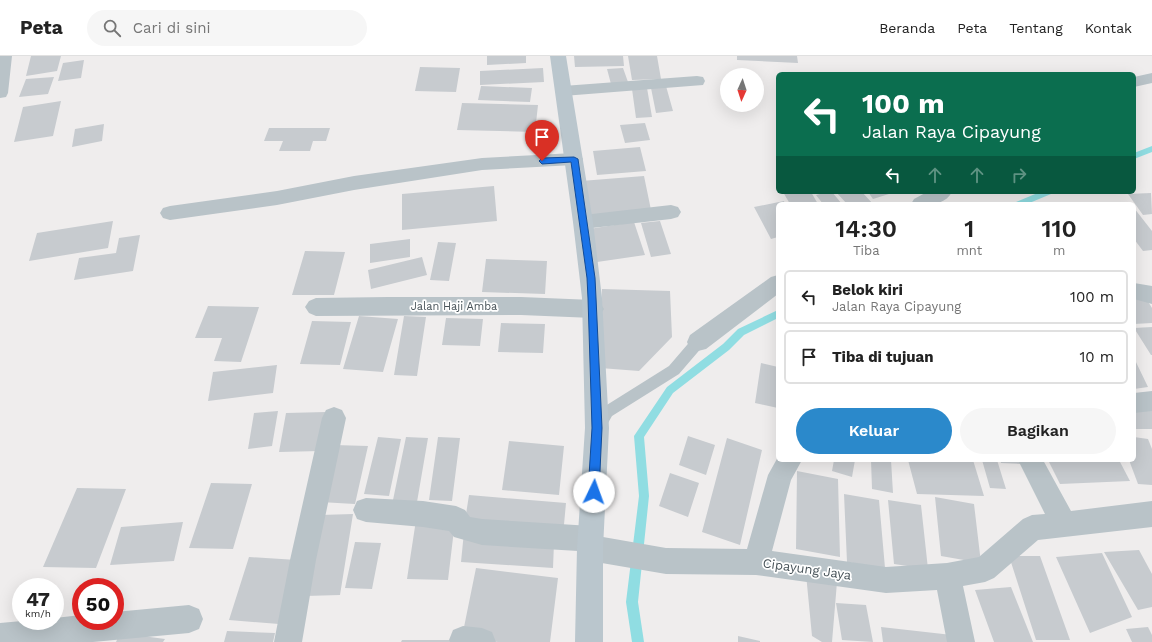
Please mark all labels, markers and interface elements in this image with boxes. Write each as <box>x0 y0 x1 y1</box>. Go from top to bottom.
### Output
search box <box>87 10 367 46</box>
text: Peta <box>20 16 63 39</box>
icon: search <box>101 17 123 39</box>
text: Cari di sini <box>133 19 210 37</box>
text: Beranda <box>879 20 935 36</box>
text: Peta <box>957 20 987 36</box>
text: Tentang <box>1009 20 1063 36</box>
text: Kontak <box>1085 20 1132 36</box>
north arrow <box>720 68 764 112</box>
map controls <box>720 68 764 112</box>
text: 100 m <box>862 87 945 120</box>
icon: left <box>796 88 848 140</box>
pin <box>525 120 559 161</box>
text: Jalan Raya Cipayung <box>862 121 1041 142</box>
icon: arrive <box>531 126 553 148</box>
icon: left <box>882 164 904 186</box>
icon: ahead <box>924 164 946 186</box>
icon: ahead <box>966 164 988 186</box>
icon: right <box>1008 164 1030 186</box>
text: 14:30 <box>835 215 897 243</box>
text: 1 <box>964 215 974 243</box>
text: 110 <box>1041 215 1077 243</box>
text: Tiba <box>853 243 880 258</box>
text: mnt <box>956 243 982 258</box>
text: m <box>1053 243 1065 258</box>
text: Belok kiri <box>832 281 903 299</box>
icon: left <box>798 286 820 308</box>
text: 100 m <box>1070 288 1114 306</box>
text: Jalan Raya Cipayung <box>832 299 961 314</box>
street label: Jalan Haji Amba <box>411 300 497 313</box>
icon: arrive <box>798 346 820 368</box>
text: Tiba di tujuan <box>832 348 934 366</box>
text: 10 m <box>1079 348 1114 366</box>
button: Keluar <box>796 408 952 454</box>
button: Bagikan <box>960 408 1116 454</box>
position arrow <box>573 471 615 513</box>
street label: Cipayung Jaya <box>762 555 853 583</box>
speed limit sign: 50 <box>72 578 124 630</box>
text: 47 <box>26 587 50 611</box>
text: km/h <box>25 608 51 619</box>

